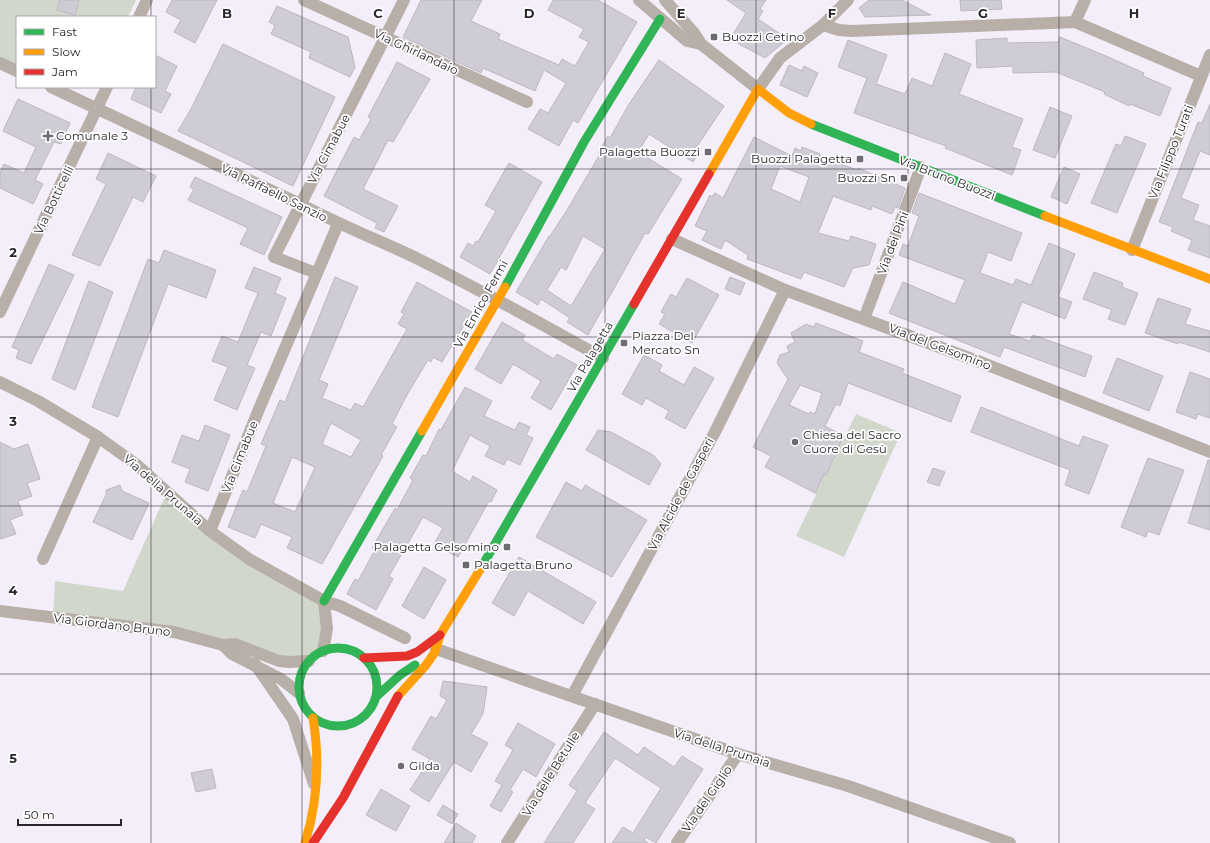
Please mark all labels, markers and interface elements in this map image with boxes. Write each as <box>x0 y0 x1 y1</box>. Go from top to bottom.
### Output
text: B <box>222 5 232 21</box>
text: C <box>373 5 383 21</box>
text: D <box>524 5 535 21</box>
text: E <box>677 5 686 21</box>
text: F <box>828 5 836 21</box>
text: G <box>978 5 988 21</box>
text: H <box>1129 5 1139 21</box>
legend <box>16 16 156 88</box>
text: Fast <box>52 24 77 39</box>
street label: Via Ghirlandaio <box>372 25 461 78</box>
place label: Buozzi Cetino <box>722 29 804 44</box>
marker: Buozzi Cetino <box>709 32 719 42</box>
text: Slow <box>52 44 81 59</box>
text: Jam <box>51 64 78 79</box>
street label: Via Filippo Turati <box>1145 103 1196 201</box>
street label: Via Cimabue <box>304 111 353 186</box>
place label: Comunale 3 <box>56 128 128 143</box>
marker: Comunale 3 <box>43 131 53 141</box>
place label: Palagetta Buozzi <box>599 144 700 159</box>
marker: Palagetta Buozzi <box>703 147 713 157</box>
place label: Buozzi Palagetta <box>751 151 852 166</box>
street label: Via Bruno Buozzi <box>897 152 998 203</box>
marker: Buozzi Palagetta <box>855 154 865 164</box>
street label: Via Raffaello Sanzio <box>219 160 330 225</box>
street label: Via Botticelli <box>30 163 77 237</box>
place label: Buozzi Sn <box>837 170 896 185</box>
marker: Buozzi Sn <box>899 173 909 183</box>
street label: Via dei Pini <box>874 209 911 277</box>
text: 2 <box>9 244 17 260</box>
street label: Via Enrico Fermi <box>450 257 511 350</box>
street label: Via Palagetta <box>563 319 616 395</box>
street label: Via del Gelsomino <box>887 320 993 373</box>
place label: Piazza Del Mercato Sn <box>632 328 700 357</box>
marker: Piazza Del Mercato Sn <box>619 338 629 348</box>
text: 3 <box>8 413 17 429</box>
street label: Via Cimabue <box>218 418 261 495</box>
place label: Chiesa del Sacro Cuore di Gesù <box>803 427 901 456</box>
street label: Via Alcide de Gasperi <box>644 435 717 553</box>
marker: Chiesa del Sacro Cuore di Gesù <box>790 437 800 447</box>
street label: Via della Prunaia <box>121 451 206 528</box>
place label: Palagetta Gelsomino <box>373 539 499 554</box>
marker: Palagetta Gelsomino <box>502 542 512 552</box>
place label: Palagetta Bruno <box>474 557 572 572</box>
marker: Palagetta Bruno <box>461 560 471 570</box>
text: 4 <box>9 582 18 598</box>
street label: Via Giordano Bruno <box>53 610 171 639</box>
street label: Via della Prunaia <box>672 725 772 770</box>
street label: Via delle Betulle <box>519 729 583 819</box>
text: 5 <box>9 750 17 766</box>
place label: Gilda <box>409 758 440 773</box>
marker: Gilda <box>396 761 406 771</box>
street label: Via del Giglio <box>678 762 735 835</box>
scale bar <box>18 801 121 827</box>
text: 50 m <box>24 807 55 822</box>

